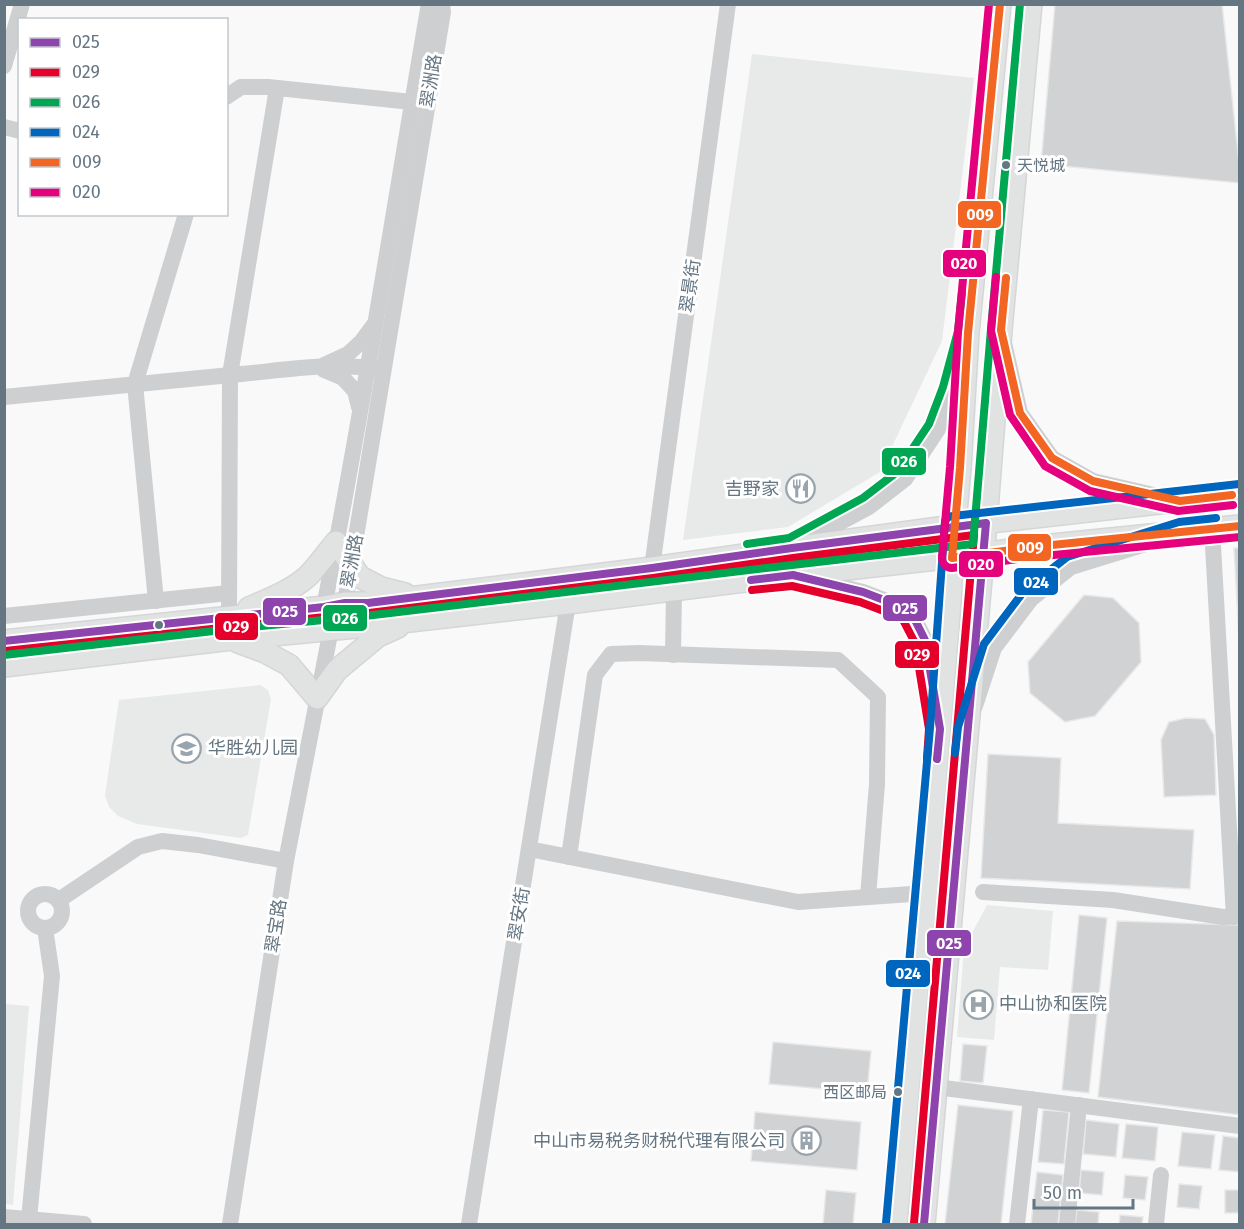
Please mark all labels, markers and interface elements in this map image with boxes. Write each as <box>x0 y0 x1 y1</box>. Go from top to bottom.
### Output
legend <box>18 18 228 216</box>
text: 025 <box>72 31 100 53</box>
street label: 翠洲路 <box>416 53 446 109</box>
text: 029 <box>72 61 100 83</box>
text: 026 <box>72 91 100 113</box>
text: 024 <box>72 121 100 143</box>
text: 009 <box>72 151 101 173</box>
place label: 天悦城 <box>1017 156 1065 175</box>
marker: 天悦城 <box>1000 159 1012 171</box>
text: 020 <box>72 181 101 203</box>
line badge: 009 <box>957 200 1002 229</box>
text: 009 <box>966 205 994 224</box>
line badge: 020 <box>942 249 987 278</box>
text: 020 <box>951 254 977 273</box>
street label: 翠景街 <box>675 258 705 314</box>
line badge: 026 <box>881 447 927 476</box>
text: 026 <box>891 452 917 471</box>
restaurant icon: 吉野家 <box>784 473 816 505</box>
place label: 吉野家 <box>725 478 779 500</box>
street label: 翠洲路 <box>336 533 368 589</box>
line badge: 009 <box>1007 533 1052 562</box>
text: 009 <box>1016 538 1044 557</box>
line badge: 020 <box>958 550 1004 578</box>
text: 020 <box>968 555 994 574</box>
line badge: 024 <box>1013 567 1059 596</box>
text: 024 <box>1023 573 1049 592</box>
line badge: 025 <box>882 594 928 622</box>
line badge: 025 <box>262 597 307 626</box>
text: 025 <box>892 599 918 618</box>
text: 025 <box>272 602 298 621</box>
line badge: 026 <box>322 604 368 632</box>
text: 026 <box>332 609 358 628</box>
line badge: 029 <box>214 612 259 641</box>
text: 029 <box>223 617 249 636</box>
unlabelled marker <box>153 619 165 631</box>
line badge: 029 <box>894 640 940 669</box>
text: 029 <box>904 645 930 664</box>
school or university icon: 华胜幼儿园 <box>171 732 203 764</box>
place label: 华胜幼儿园 <box>208 737 298 759</box>
street label: 翠安街 <box>504 886 534 942</box>
street label: 翠宝路 <box>261 898 291 954</box>
line badge: 025 <box>926 929 972 957</box>
text: 025 <box>936 934 962 953</box>
line badge: 024 <box>885 959 931 988</box>
text: 024 <box>895 964 921 983</box>
hospital icon: 中山协和医院 <box>962 988 994 1020</box>
place label: 中山协和医院 <box>999 993 1107 1015</box>
place label: 西区邮局 <box>823 1083 887 1102</box>
marker: 西区邮局 <box>892 1086 904 1098</box>
building icon: 中山市易税务财税代理有限公司 <box>790 1125 822 1157</box>
place label: 中山市易税务财税代理有限公司 <box>533 1130 785 1152</box>
scale bar <box>1034 1172 1133 1210</box>
text: 50 m <box>1043 1182 1082 1204</box>

